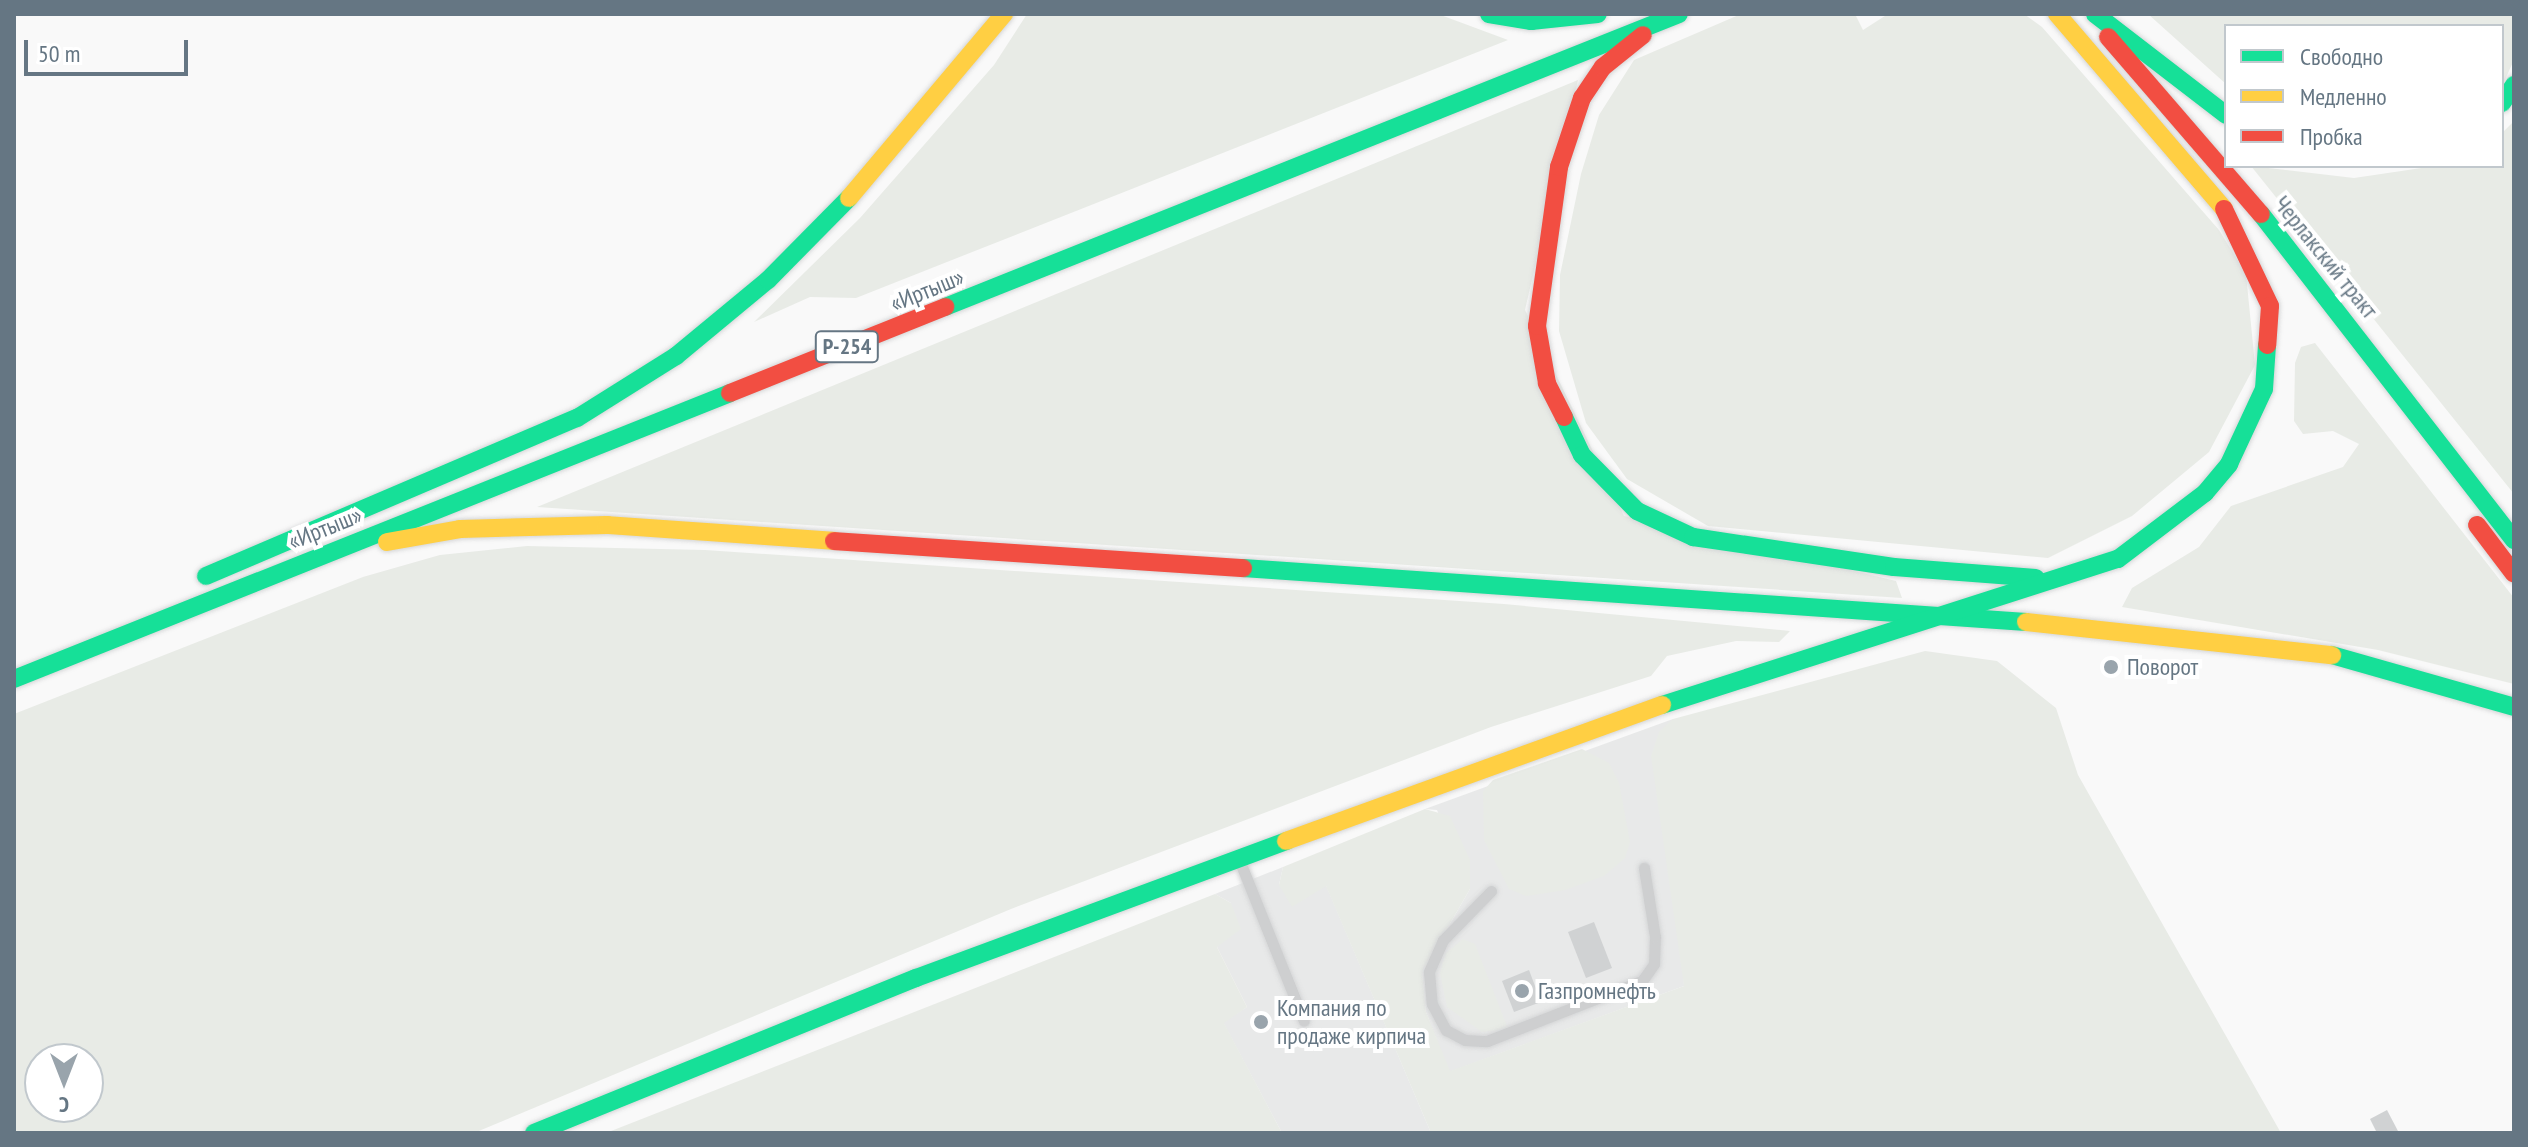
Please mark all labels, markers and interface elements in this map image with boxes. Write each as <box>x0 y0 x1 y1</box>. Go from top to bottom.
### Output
scale bar <box>28 24 192 74</box>
legend <box>2224 24 2504 168</box>
text: 50 m <box>38 38 80 69</box>
text: Свободно <box>2300 41 2383 72</box>
text: Медленно <box>2300 81 2387 112</box>
text: Пробка <box>2300 121 2363 152</box>
street label: Черлакский тракт <box>2268 190 2384 324</box>
street label: «Иртыш» <box>886 262 968 318</box>
road number: Р-254 <box>813 329 881 365</box>
street label: «Иртыш» <box>284 500 366 556</box>
place label: Поворот <box>2127 653 2198 681</box>
marker: Поворот <box>2102 658 2120 676</box>
place label: Газпромнефть <box>1538 977 1656 1005</box>
marker: Газпромнефть <box>1513 982 1531 1000</box>
place label: Компания по продаже кирпича <box>1277 994 1426 1050</box>
marker: Компания по продаже кирпича <box>1252 1013 1270 1031</box>
north arrow <box>24 1043 104 1123</box>
text: С <box>59 1091 69 1119</box>

